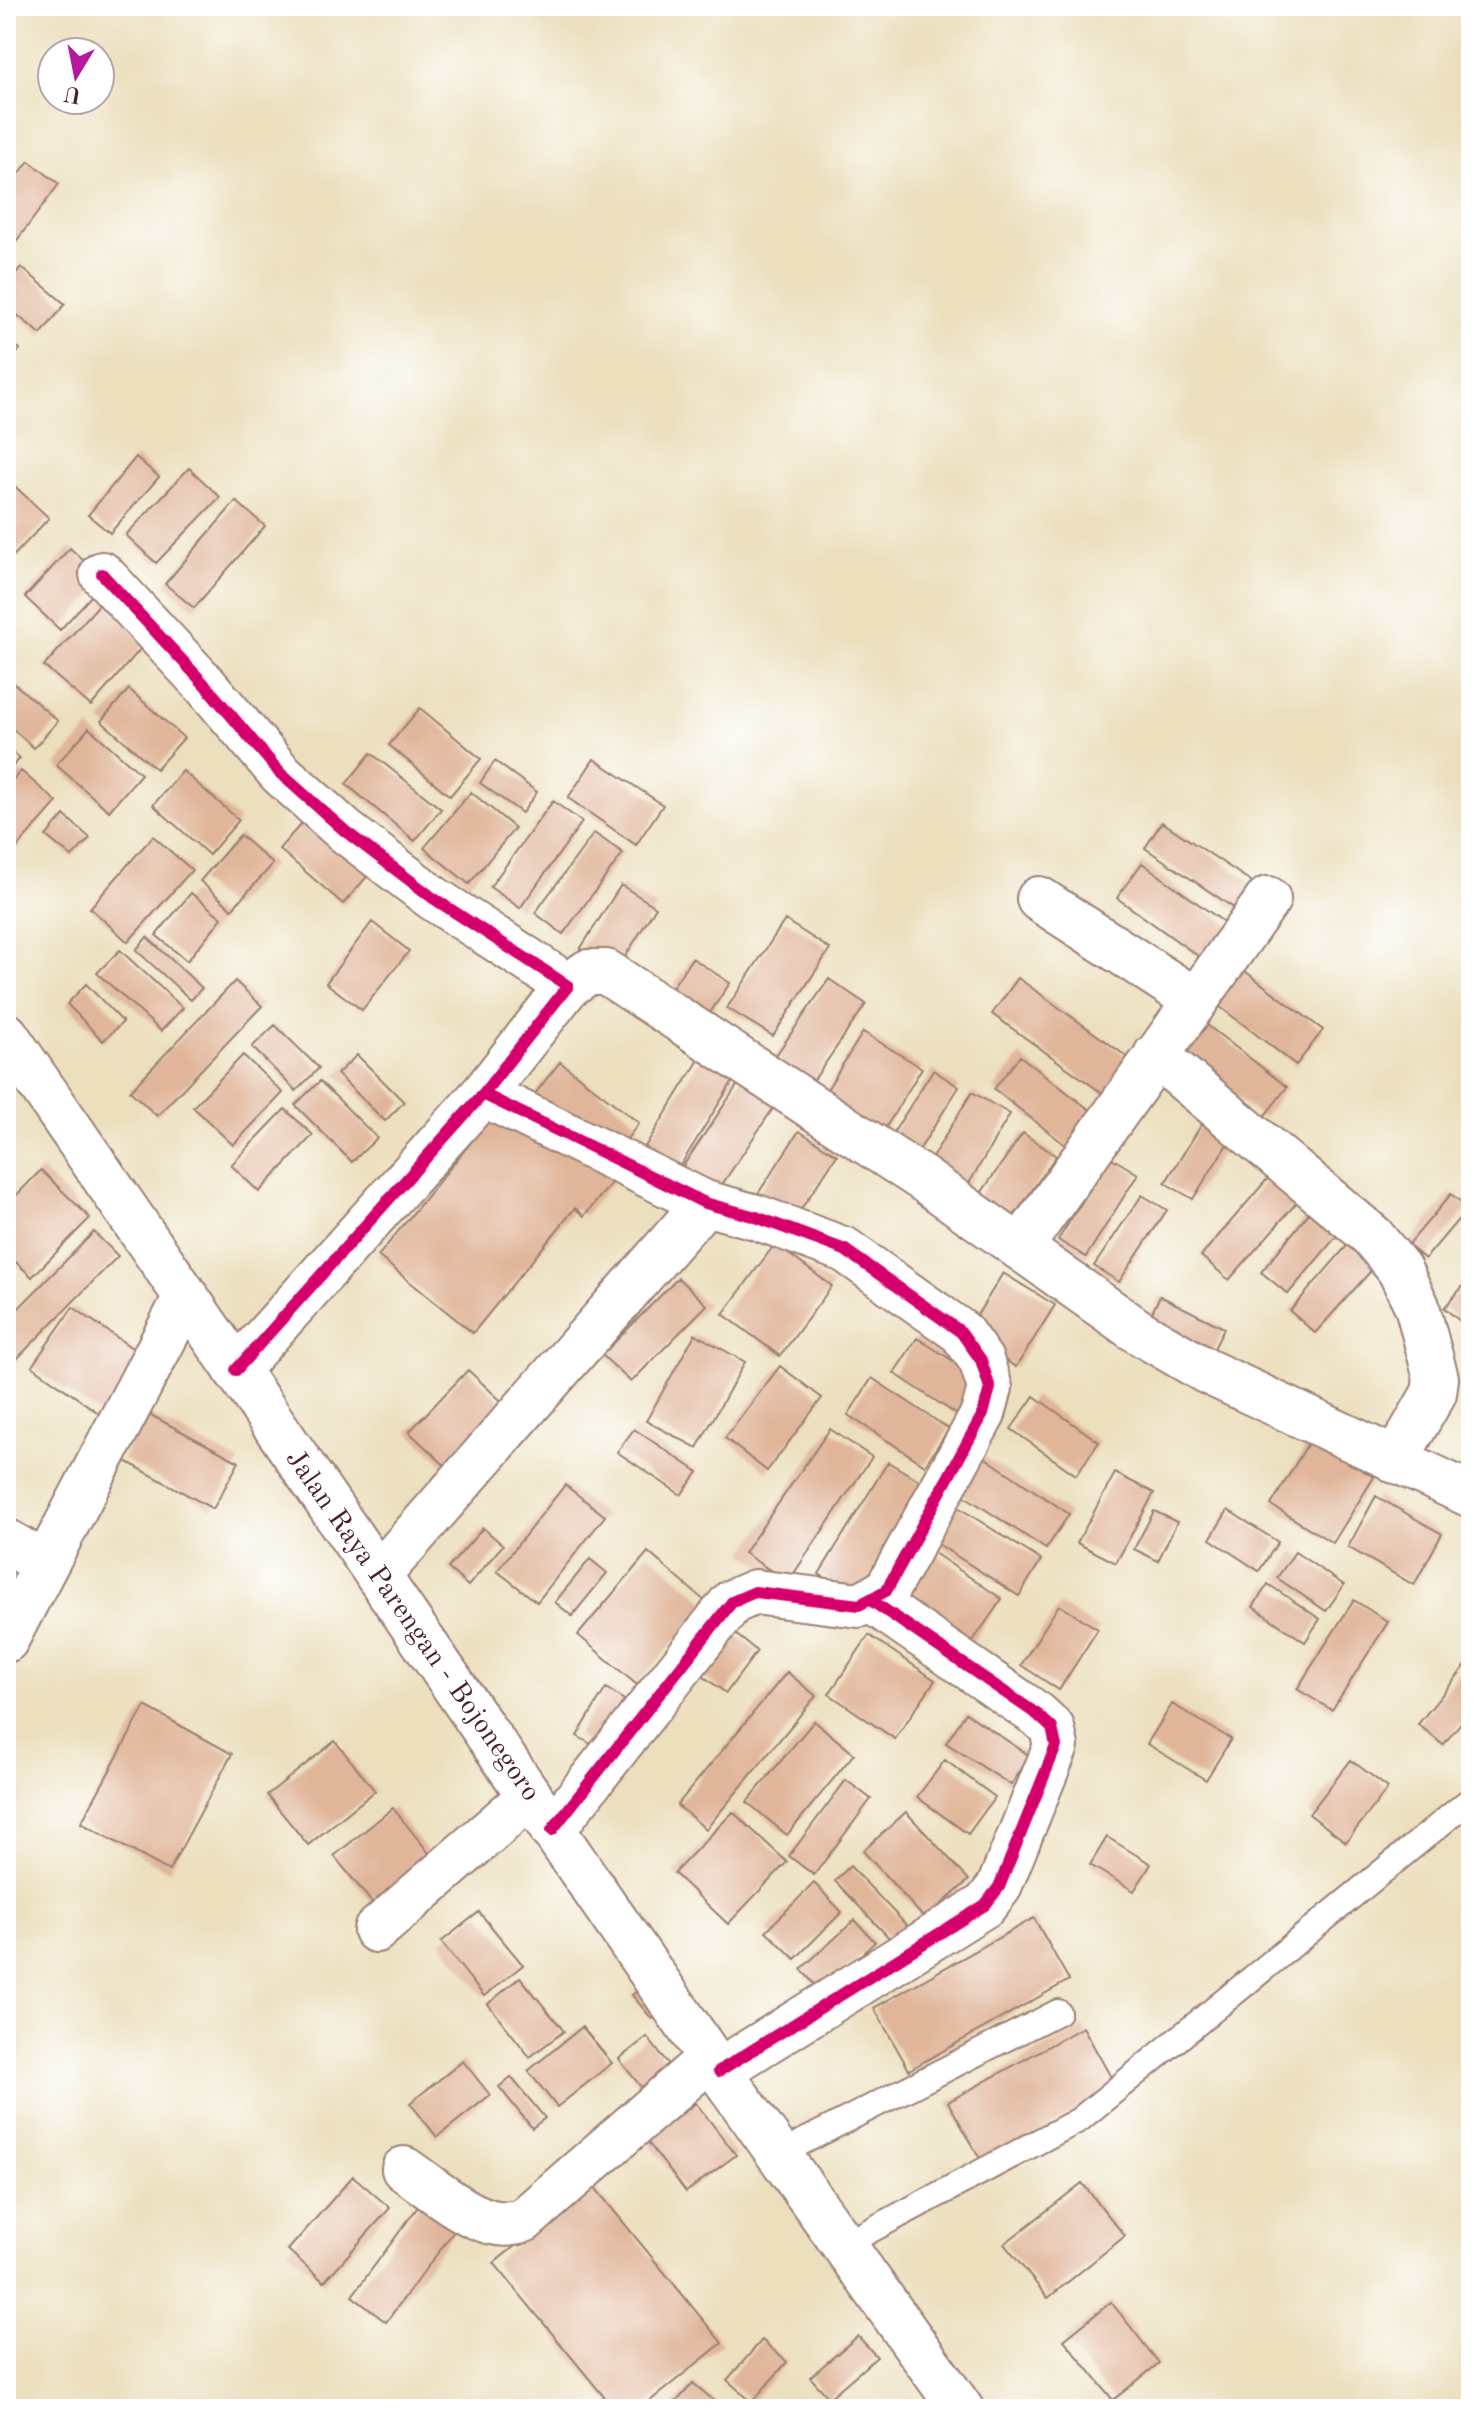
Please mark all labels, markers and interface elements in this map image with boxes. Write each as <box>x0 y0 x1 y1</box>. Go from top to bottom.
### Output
north arrow <box>36 36 116 116</box>
text: U <box>62 81 83 106</box>
street label: Jalan Raya Parengan - Bojonegoro <box>279 1445 545 1807</box>

